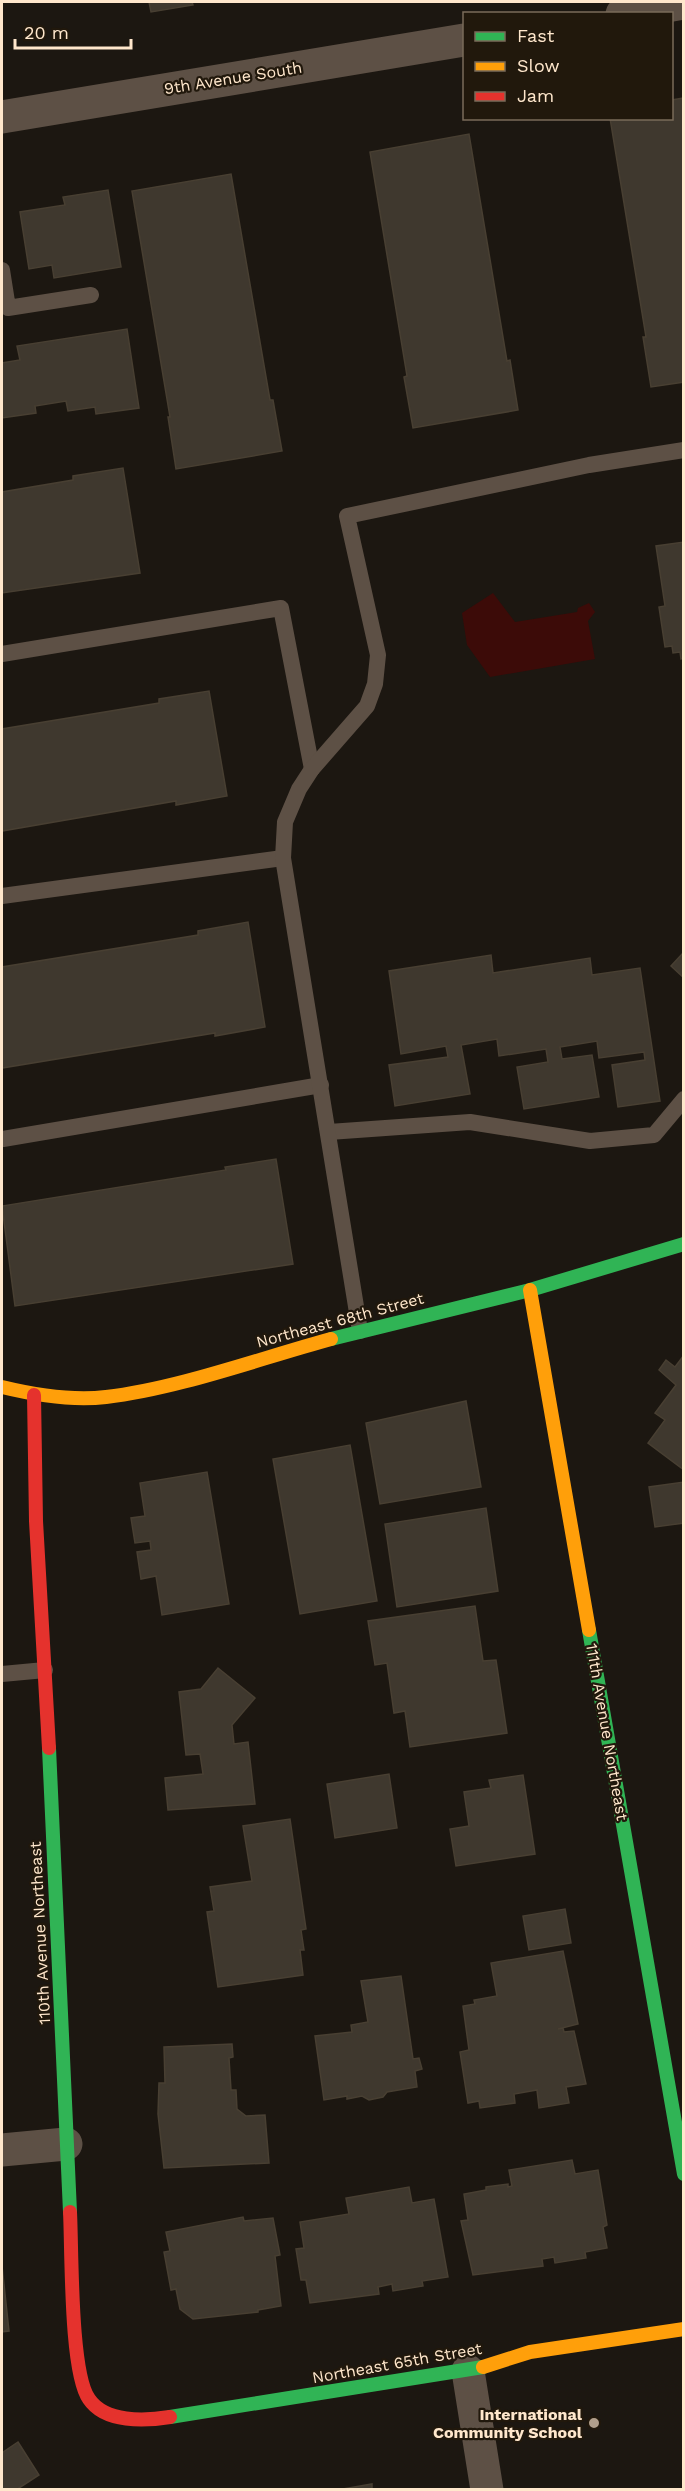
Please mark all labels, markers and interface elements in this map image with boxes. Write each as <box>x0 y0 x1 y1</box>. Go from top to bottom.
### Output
scale bar <box>15 12 130 50</box>
legend <box>463 12 673 120</box>
text: 20 m <box>24 22 69 43</box>
text: Fast <box>517 25 555 46</box>
text: Slow <box>517 55 560 76</box>
street label: 9th Avenue South <box>163 58 303 98</box>
text: Jam <box>517 85 554 106</box>
street label: Northeast 68th Street <box>254 1288 426 1352</box>
street label: 111th Avenue Northeast <box>582 1642 632 1822</box>
street label: 110th Avenue Northeast <box>26 1841 54 2025</box>
street label: Northeast 65th Street <box>311 2339 484 2387</box>
place label: International Community School <box>433 2405 583 2442</box>
marker: International Community School <box>587 2416 601 2430</box>

